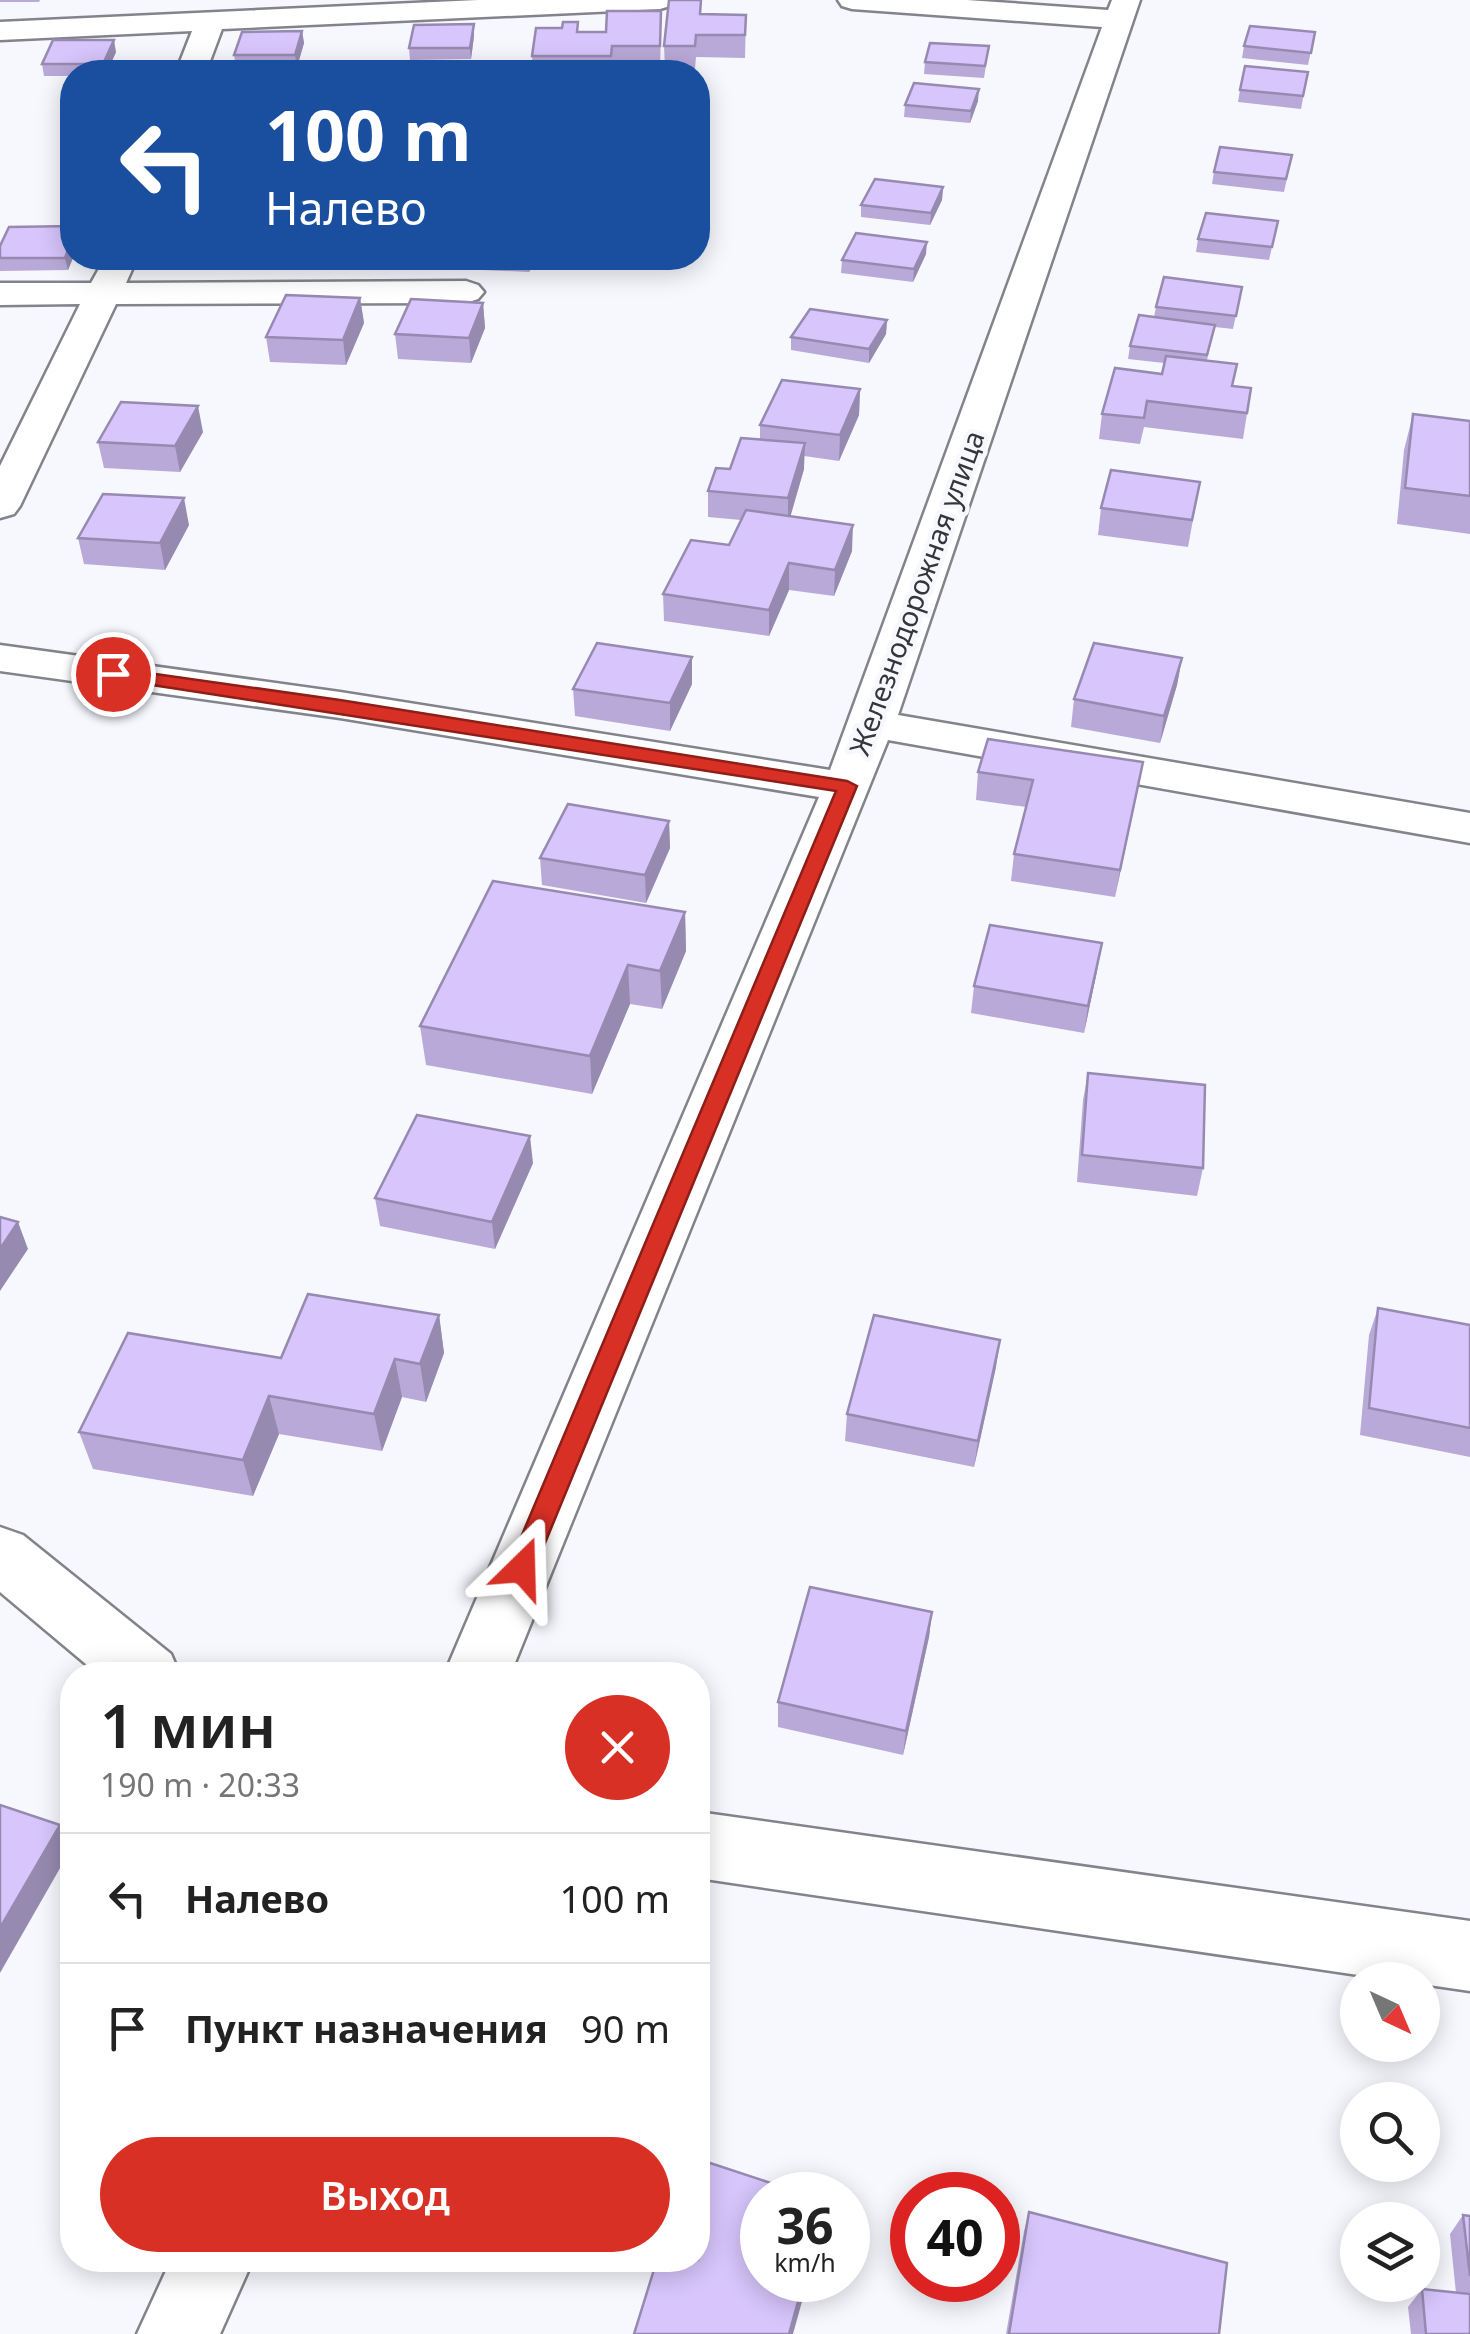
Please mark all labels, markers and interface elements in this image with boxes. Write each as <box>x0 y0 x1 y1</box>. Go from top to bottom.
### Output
text: 100 m <box>265 86 472 182</box>
icon: left <box>100 100 230 230</box>
text: Налево <box>265 177 427 238</box>
street label: Железнодорожная улица <box>840 425 993 760</box>
pin <box>71 632 156 717</box>
icon: arrive <box>86 647 141 702</box>
position arrow <box>470 1516 574 1620</box>
text: 1 мин <box>100 1684 276 1766</box>
button: close <box>565 1695 670 1800</box>
text: 190 m · 20:33 <box>100 1763 300 1806</box>
icon: left <box>100 1871 155 1926</box>
text: Налево <box>185 1872 329 1924</box>
text: 100 m <box>559 1872 670 1924</box>
north arrow <box>1340 1962 1440 2062</box>
map controls <box>1340 1962 1440 2302</box>
icon: arrive <box>100 2001 155 2056</box>
text: Пункт назначения <box>185 2002 548 2054</box>
text: 90 m <box>581 2002 670 2054</box>
button: search <box>1340 2082 1440 2182</box>
button: Выход <box>100 2137 670 2252</box>
speed limit sign: 40 <box>890 2172 1020 2302</box>
text: 36 <box>776 2191 834 2259</box>
button: layers <box>1340 2202 1440 2302</box>
text: km/h <box>774 2245 836 2279</box>

